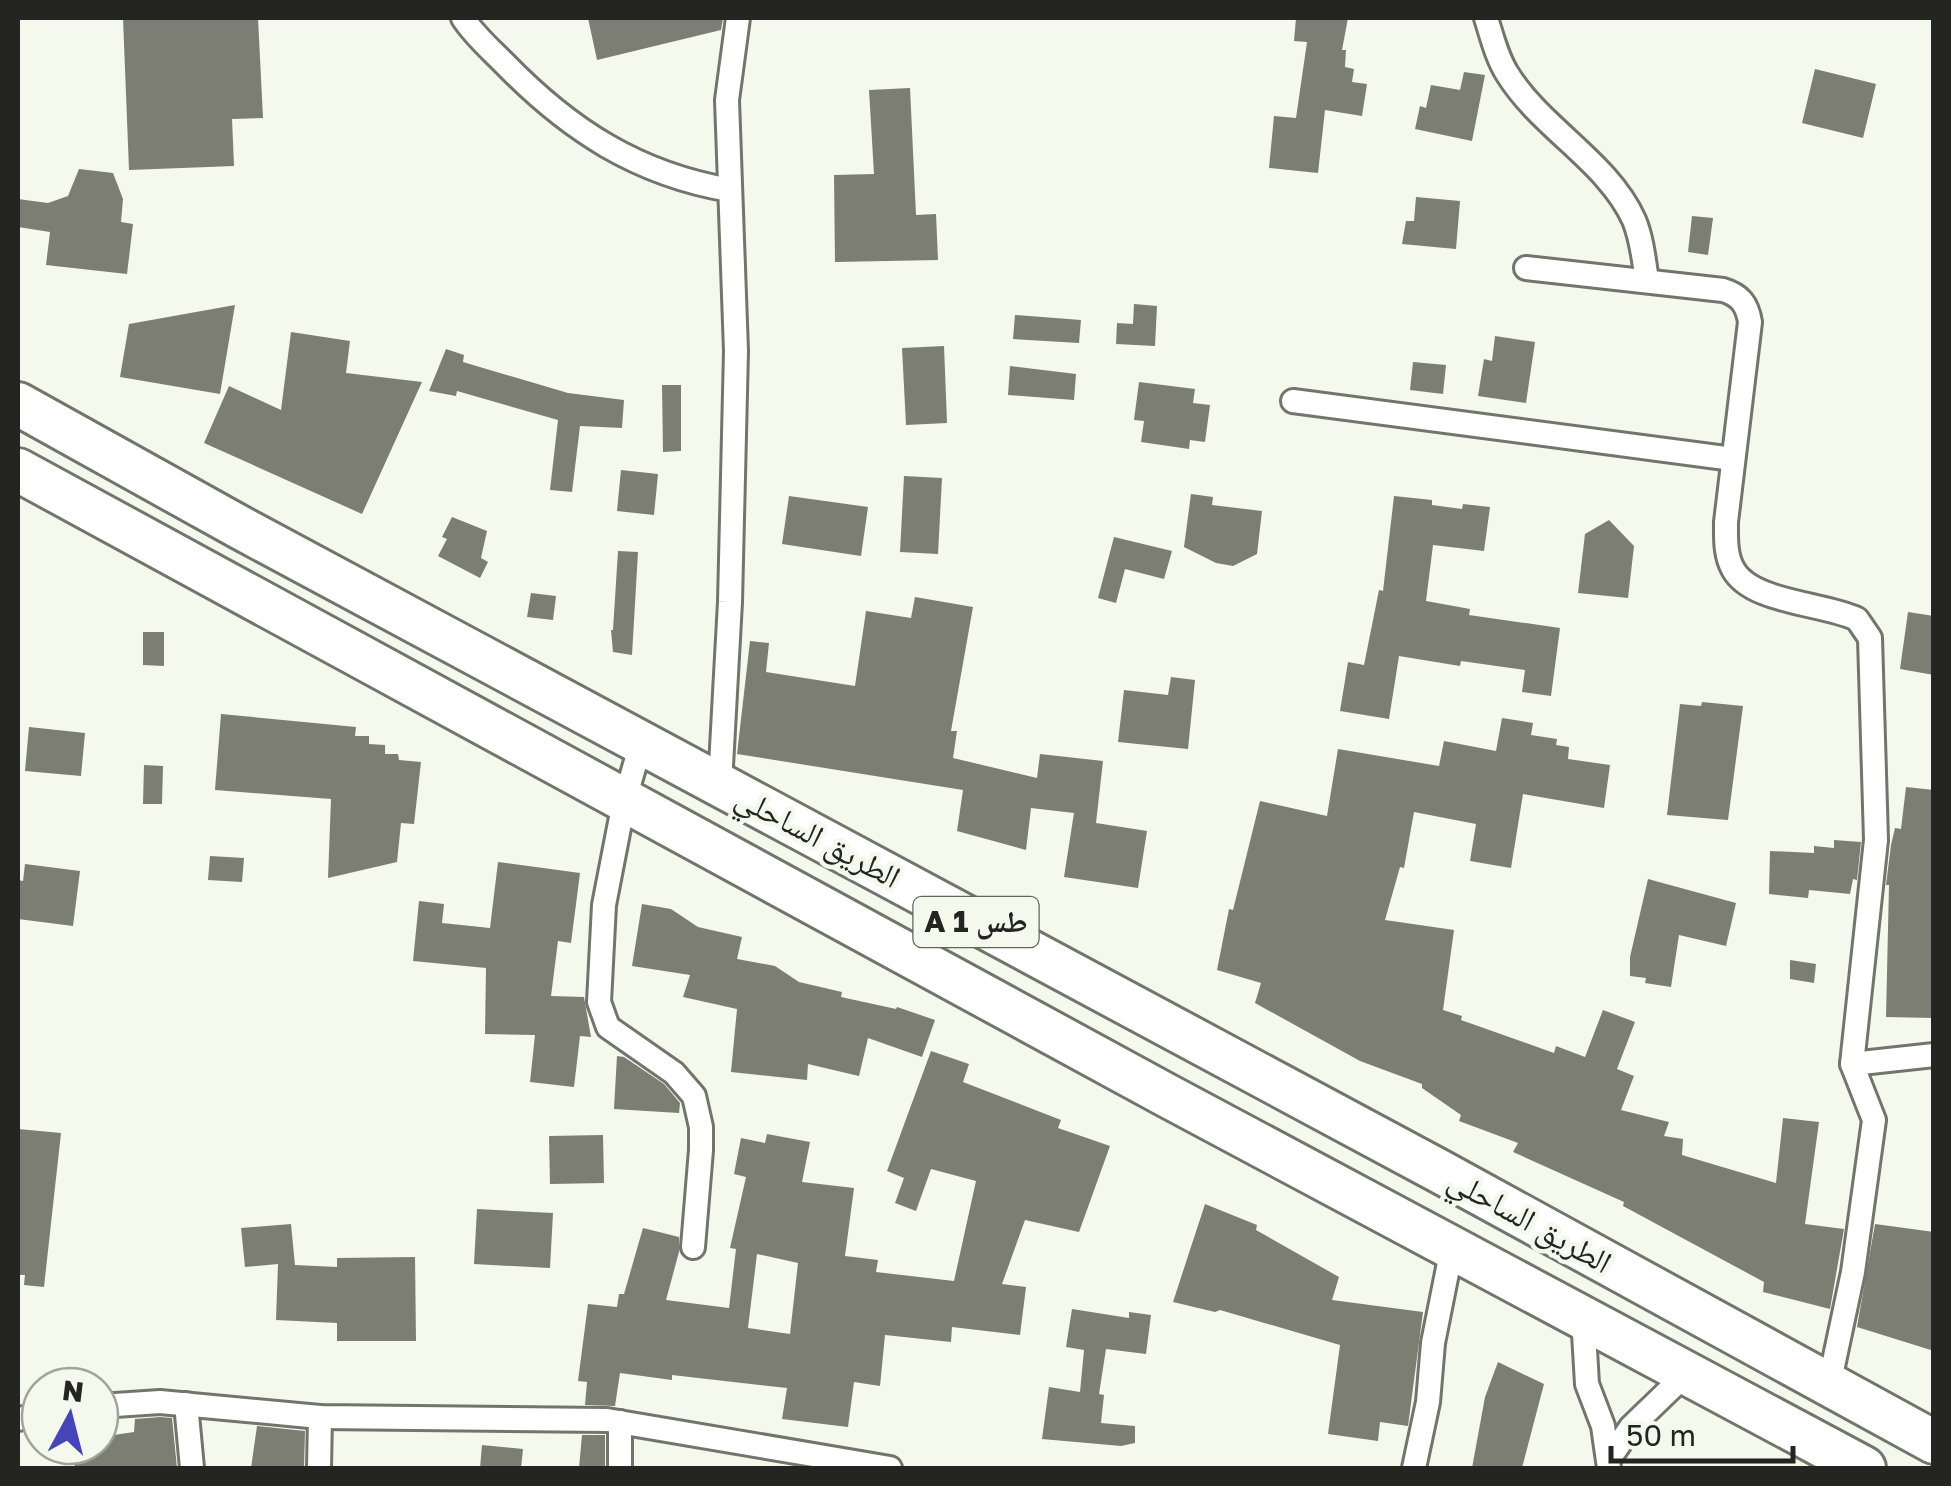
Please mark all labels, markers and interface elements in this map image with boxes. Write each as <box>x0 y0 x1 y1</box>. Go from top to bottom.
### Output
street label: الطريق الساحلي <box>726 777 907 902</box>
road number: A 1 طس <box>914 897 1038 947</box>
street label: الطريق الساحلي <box>1439 1160 1619 1287</box>
north arrow <box>20 1366 120 1466</box>
text: N <box>61 1373 86 1408</box>
scale bar <box>1611 1401 1794 1463</box>
text: 50 m <box>1626 1417 1696 1453</box>

